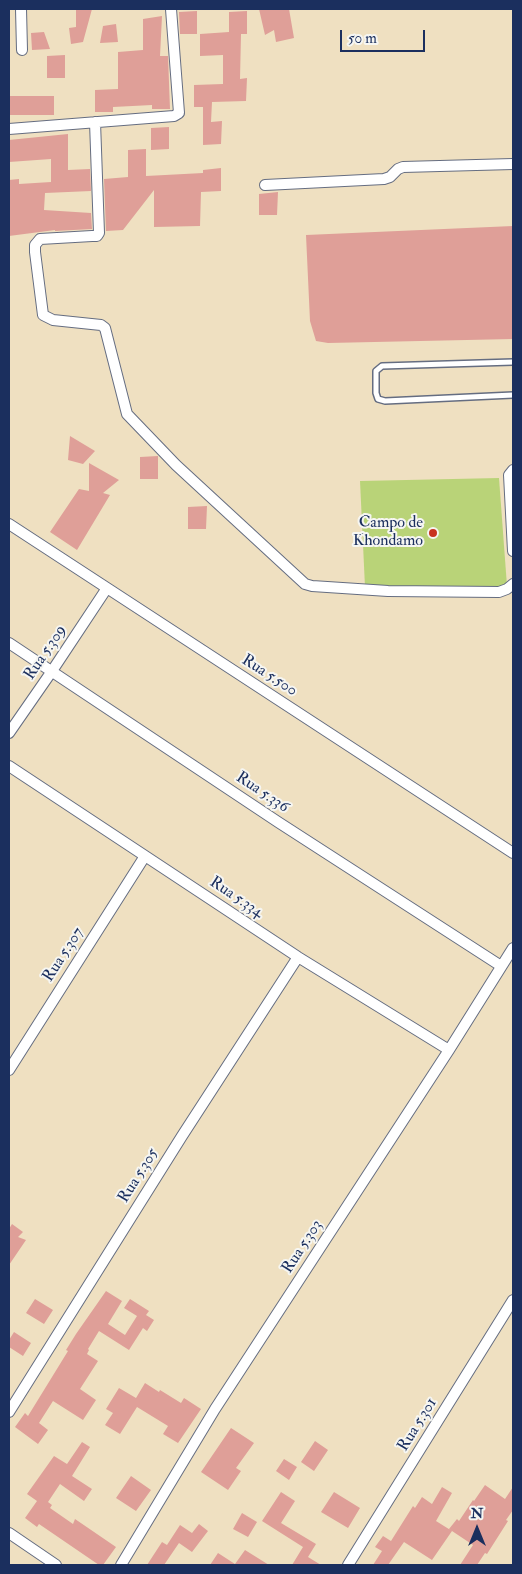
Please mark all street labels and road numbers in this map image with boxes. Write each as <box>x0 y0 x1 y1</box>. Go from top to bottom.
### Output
street label: Rua 5.309 <box>21 622 71 684</box>
street label: Rua 5.500 <box>238 651 300 701</box>
street label: Rua 5.336 <box>232 768 292 818</box>
street label: Rua 5.334 <box>206 873 266 923</box>
street label: Rua 5.307 <box>39 924 89 986</box>
street label: Rua 5.305 <box>115 1145 163 1207</box>
street label: Rua 5.303 <box>279 1217 327 1277</box>
street label: Rua 5.301 <box>394 1395 442 1455</box>

